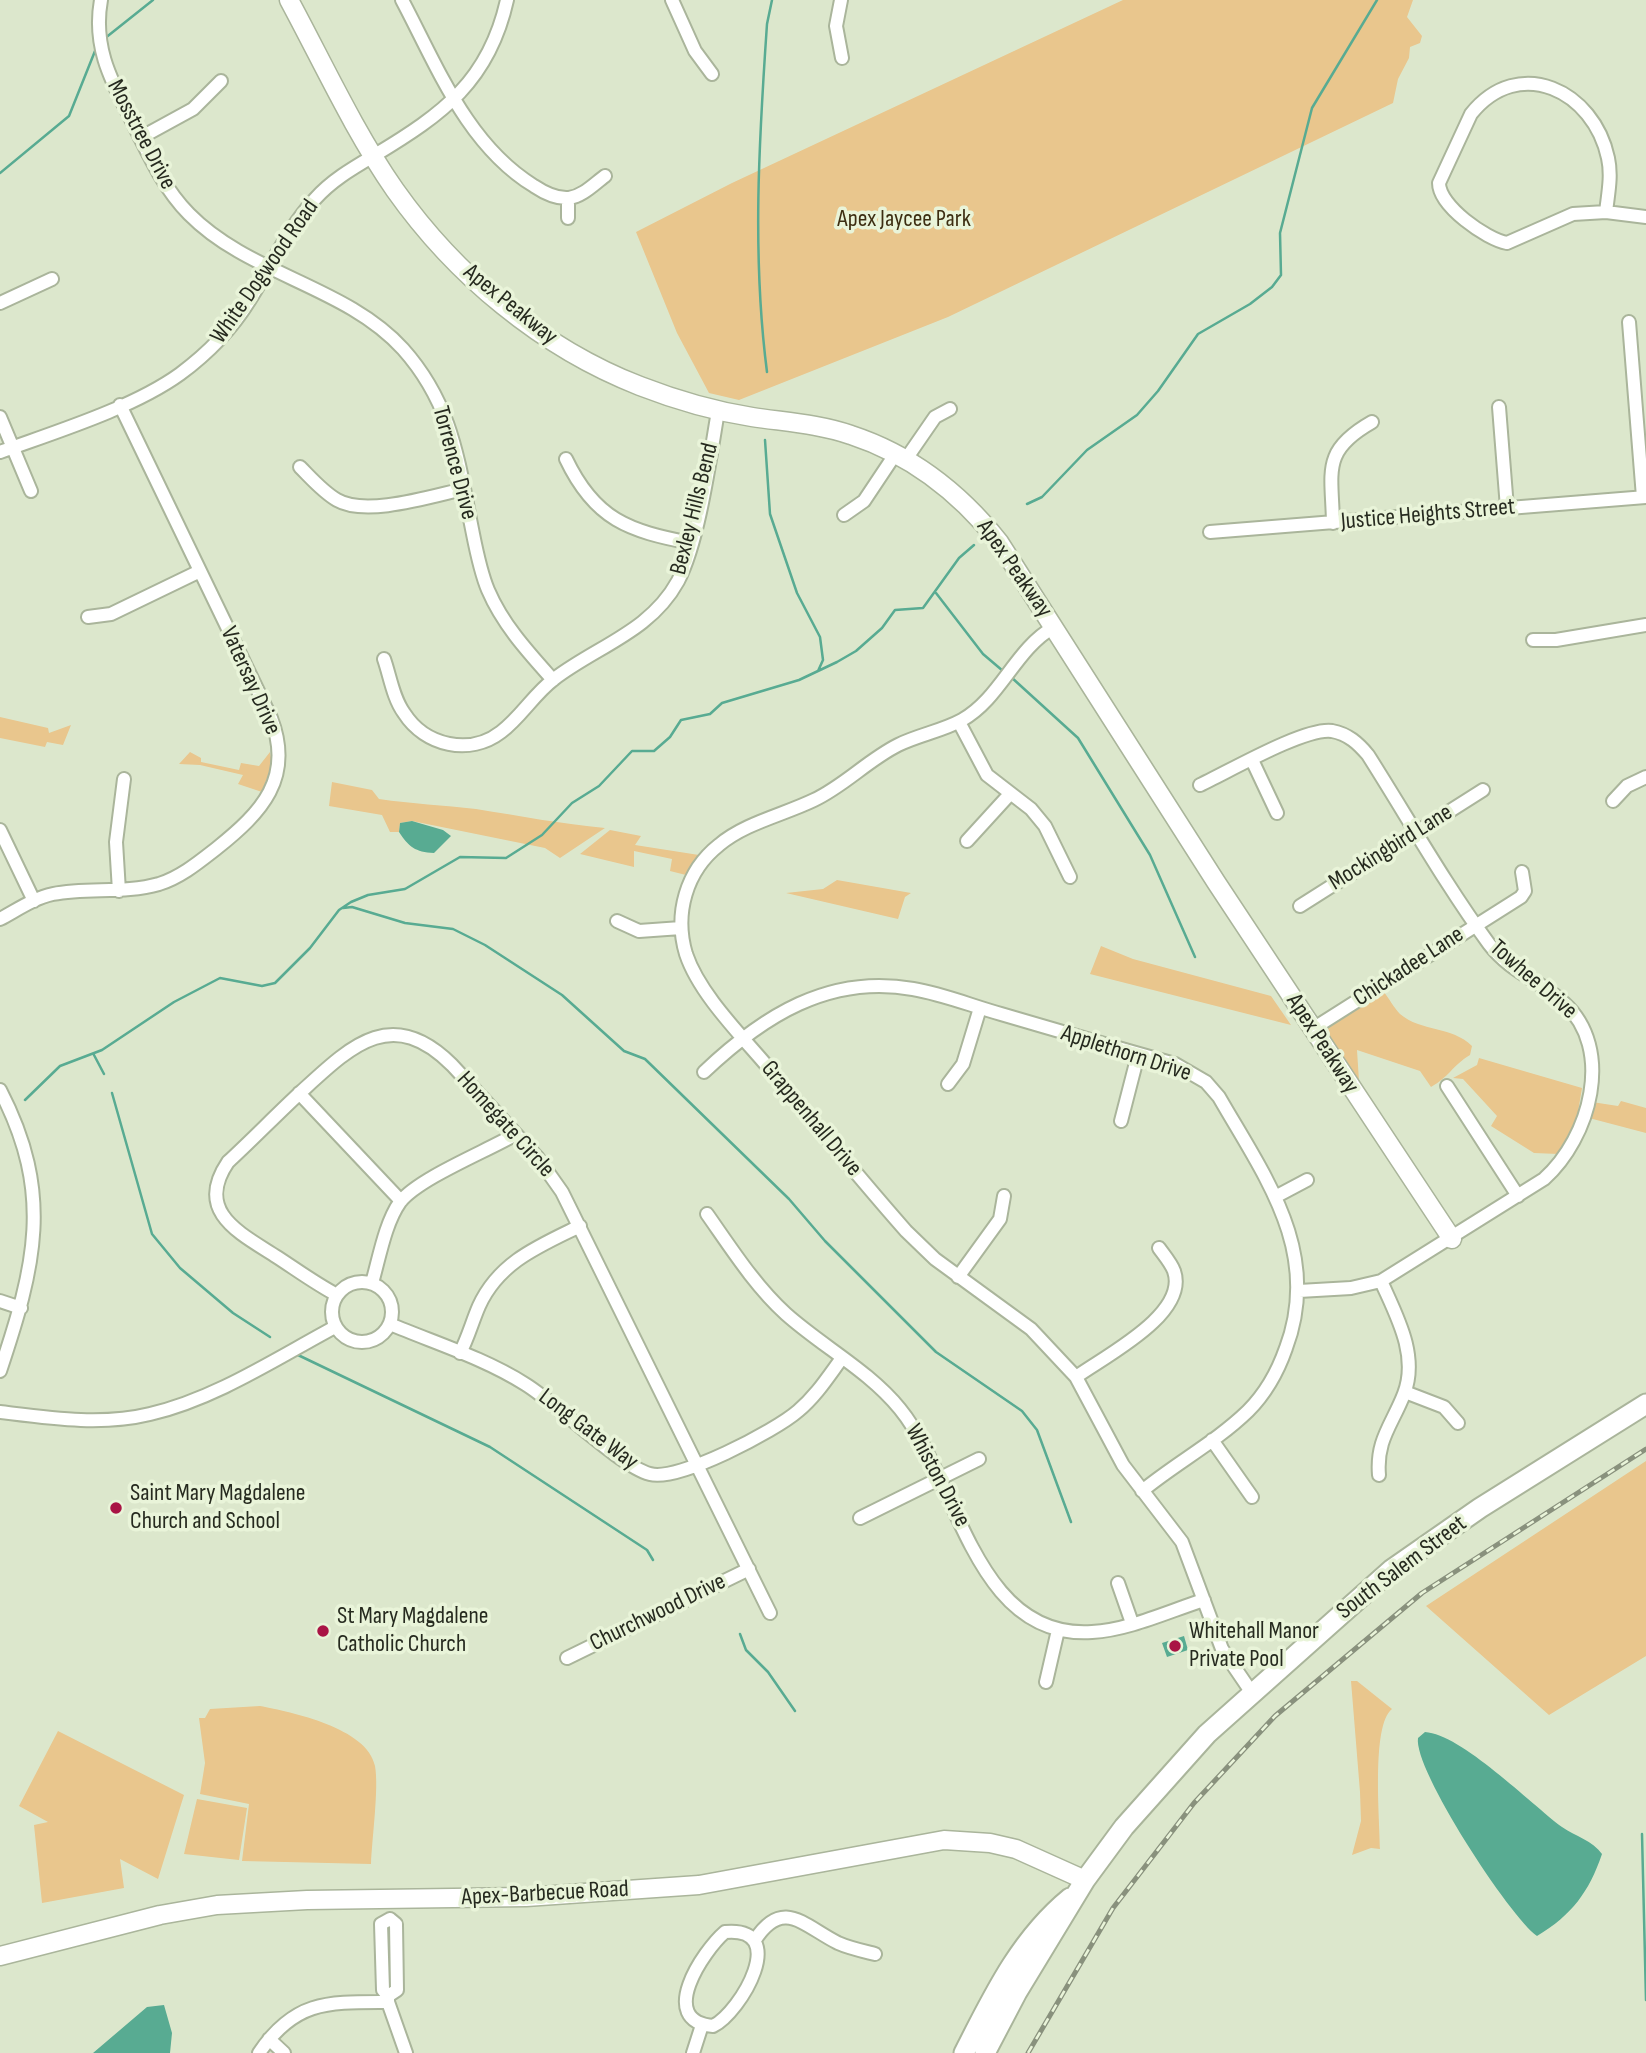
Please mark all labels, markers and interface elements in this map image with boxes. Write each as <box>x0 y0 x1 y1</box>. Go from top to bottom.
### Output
street label: Mosstree Drive <box>100 75 182 195</box>
street label: White Dogwood Road <box>205 194 325 350</box>
park label: Apex Jaycee Park <box>837 206 971 234</box>
street label: Apex Peakway <box>457 258 563 352</box>
street label: Torrence Drive <box>425 403 483 523</box>
street label: Bexley Hills Bend <box>665 440 725 578</box>
street label: Justice Heights Street <box>1340 493 1516 537</box>
street label: Apex Peakway <box>970 515 1058 623</box>
street label: Vatersay Drive <box>213 623 287 739</box>
street label: Mockingbird Lane <box>1324 799 1458 897</box>
street label: Chickadee Lane <box>1349 921 1469 1013</box>
street label: Towhee Drive <box>1483 934 1583 1026</box>
street label: Apex Peakway <box>1279 989 1365 1099</box>
street label: Applethorn Drive <box>1057 1019 1195 1089</box>
street label: Grappenhall Drive <box>754 1055 868 1183</box>
street label: Homegate Circle <box>450 1066 560 1184</box>
street label: Long Gate Way <box>533 1383 643 1477</box>
street label: Whiston Drive <box>898 1420 976 1532</box>
place label: Saint Mary Magdalene Church and School <box>130 1480 305 1536</box>
marker: Saint Mary Magdalene Church and School <box>108 1500 124 1516</box>
street label: South Salem Street <box>1331 1510 1473 1626</box>
street label: Churchwood Drive <box>585 1568 731 1658</box>
place label: St Mary Magdalene Catholic Church <box>337 1603 488 1659</box>
place label: Whitehall Manor Private Pool <box>1189 1618 1319 1674</box>
marker: St Mary Magdalene Catholic Church <box>315 1623 331 1639</box>
marker: Whitehall Manor Private Pool <box>1167 1638 1183 1654</box>
street label: Apex-Barbecue Road <box>461 1875 629 1913</box>

